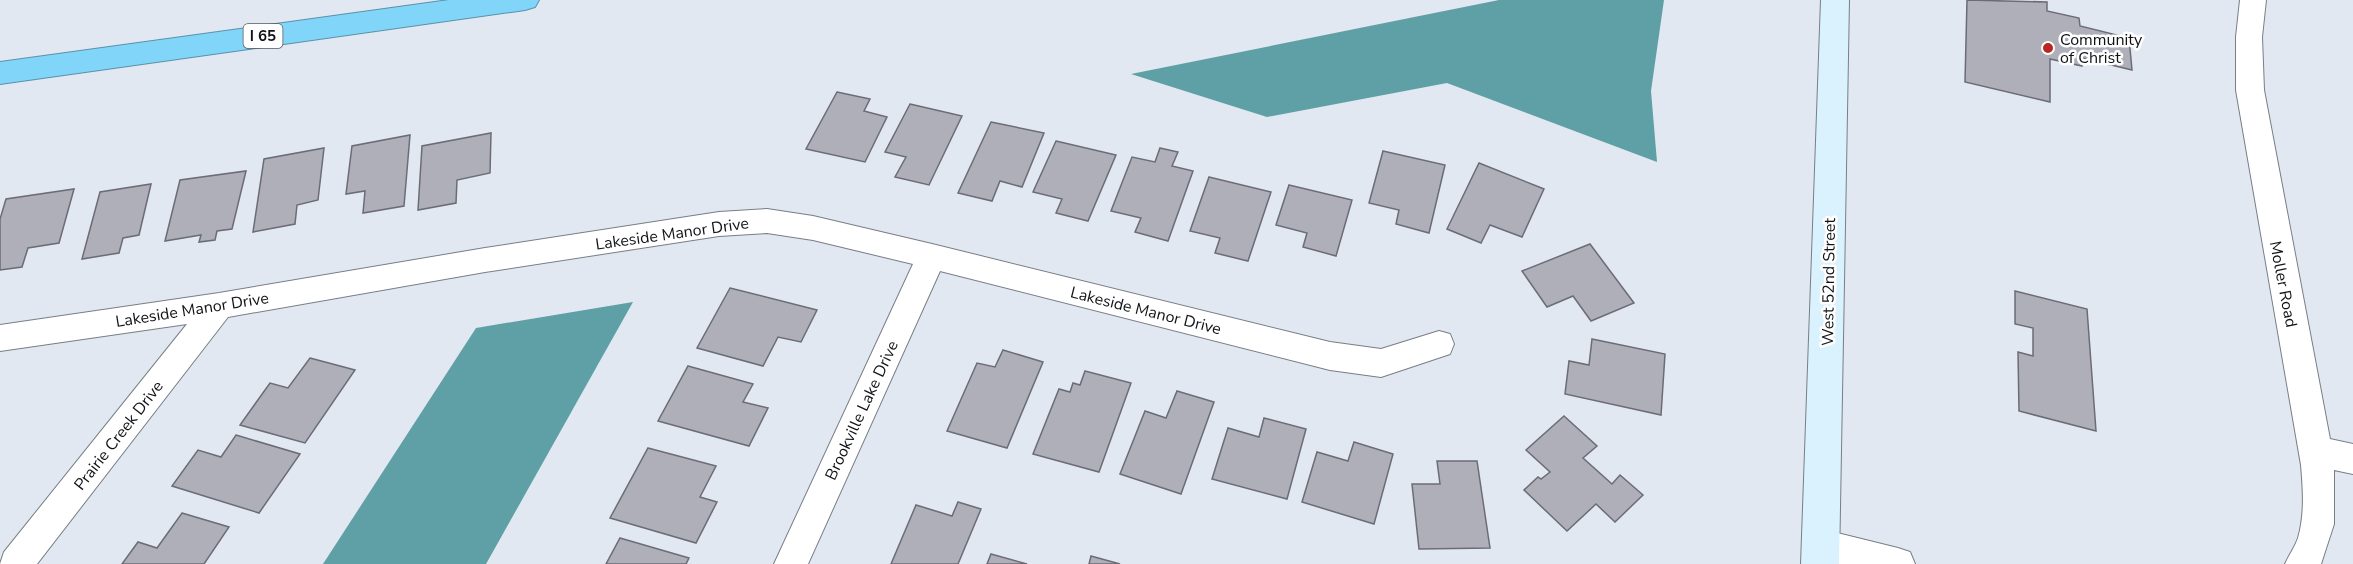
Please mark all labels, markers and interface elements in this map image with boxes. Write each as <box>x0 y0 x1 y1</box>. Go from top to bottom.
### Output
road number: I 65 <box>244 24 282 48</box>
place label: Community of Christ <box>2060 29 2143 69</box>
marker: Community of Christ <box>2041 41 2055 55</box>
street label: Lakeside Manor Drive <box>594 212 750 256</box>
street label: West 52nd Street <box>1817 217 1841 346</box>
street label: Moller Road <box>2264 239 2302 329</box>
street label: Lakeside Manor Drive <box>1068 282 1224 340</box>
street label: Lakeside Manor Drive <box>114 287 270 333</box>
street label: Brookville Lake Drive <box>820 337 904 484</box>
street label: Prairie Creek Drive <box>69 376 169 495</box>

